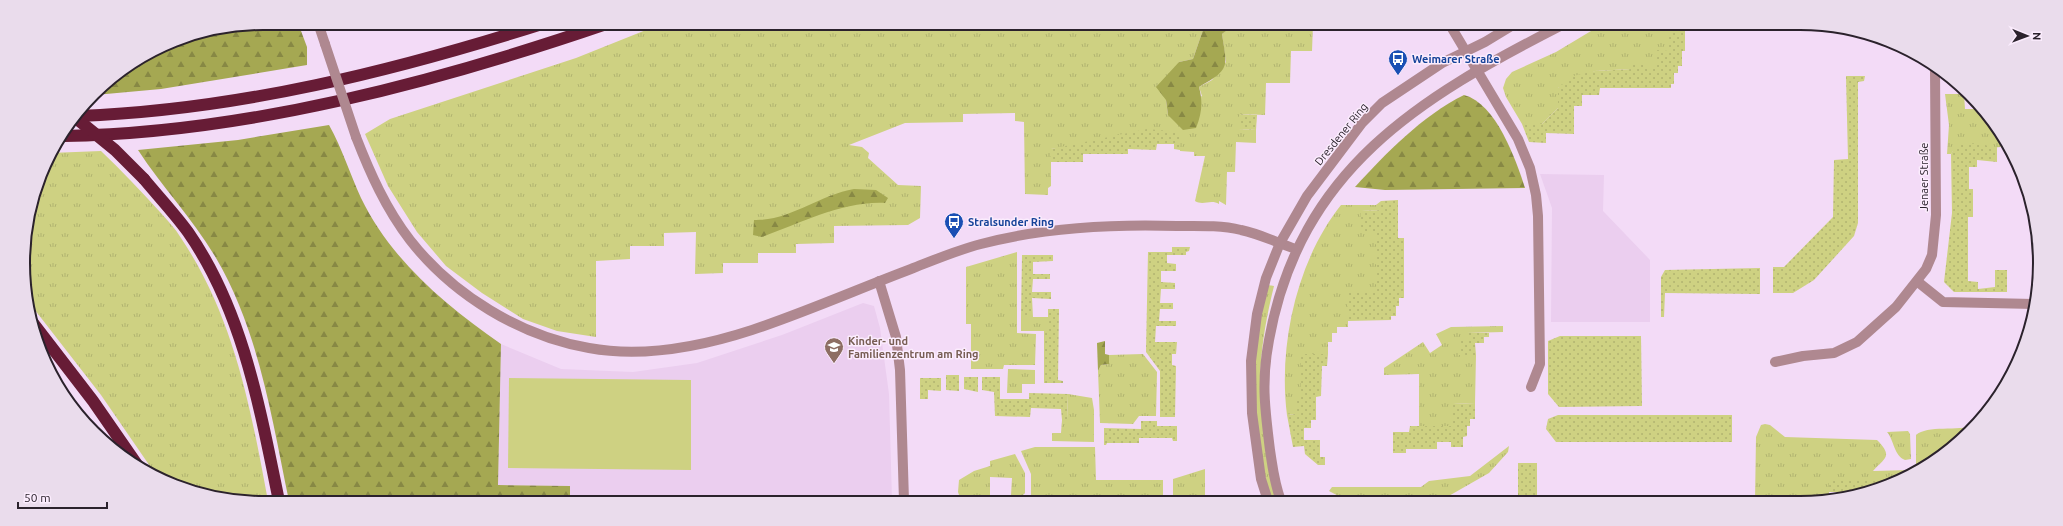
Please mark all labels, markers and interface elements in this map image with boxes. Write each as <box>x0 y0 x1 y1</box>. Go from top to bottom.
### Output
north arrow <box>2007 16 2047 56</box>
text: N <box>2031 32 2043 40</box>
bus stop icon: Weimarer Straße <box>1387 48 1409 76</box>
place label: Weimarer Straße <box>1412 53 1500 65</box>
street label: Dresdener Ring <box>1312 101 1370 167</box>
street label: Jenaer Straße <box>1918 143 1930 211</box>
bus stop icon: Stralsunder Ring <box>943 211 965 239</box>
place label: Stralsunder Ring <box>968 216 1054 228</box>
place label: Kinder- und Familienzentrum am Ring <box>848 335 979 360</box>
school or university icon: Kinder- und Familienzentrum am Ring <box>823 336 845 364</box>
scale bar <box>18 484 107 510</box>
text: 50 m <box>24 491 51 504</box>

